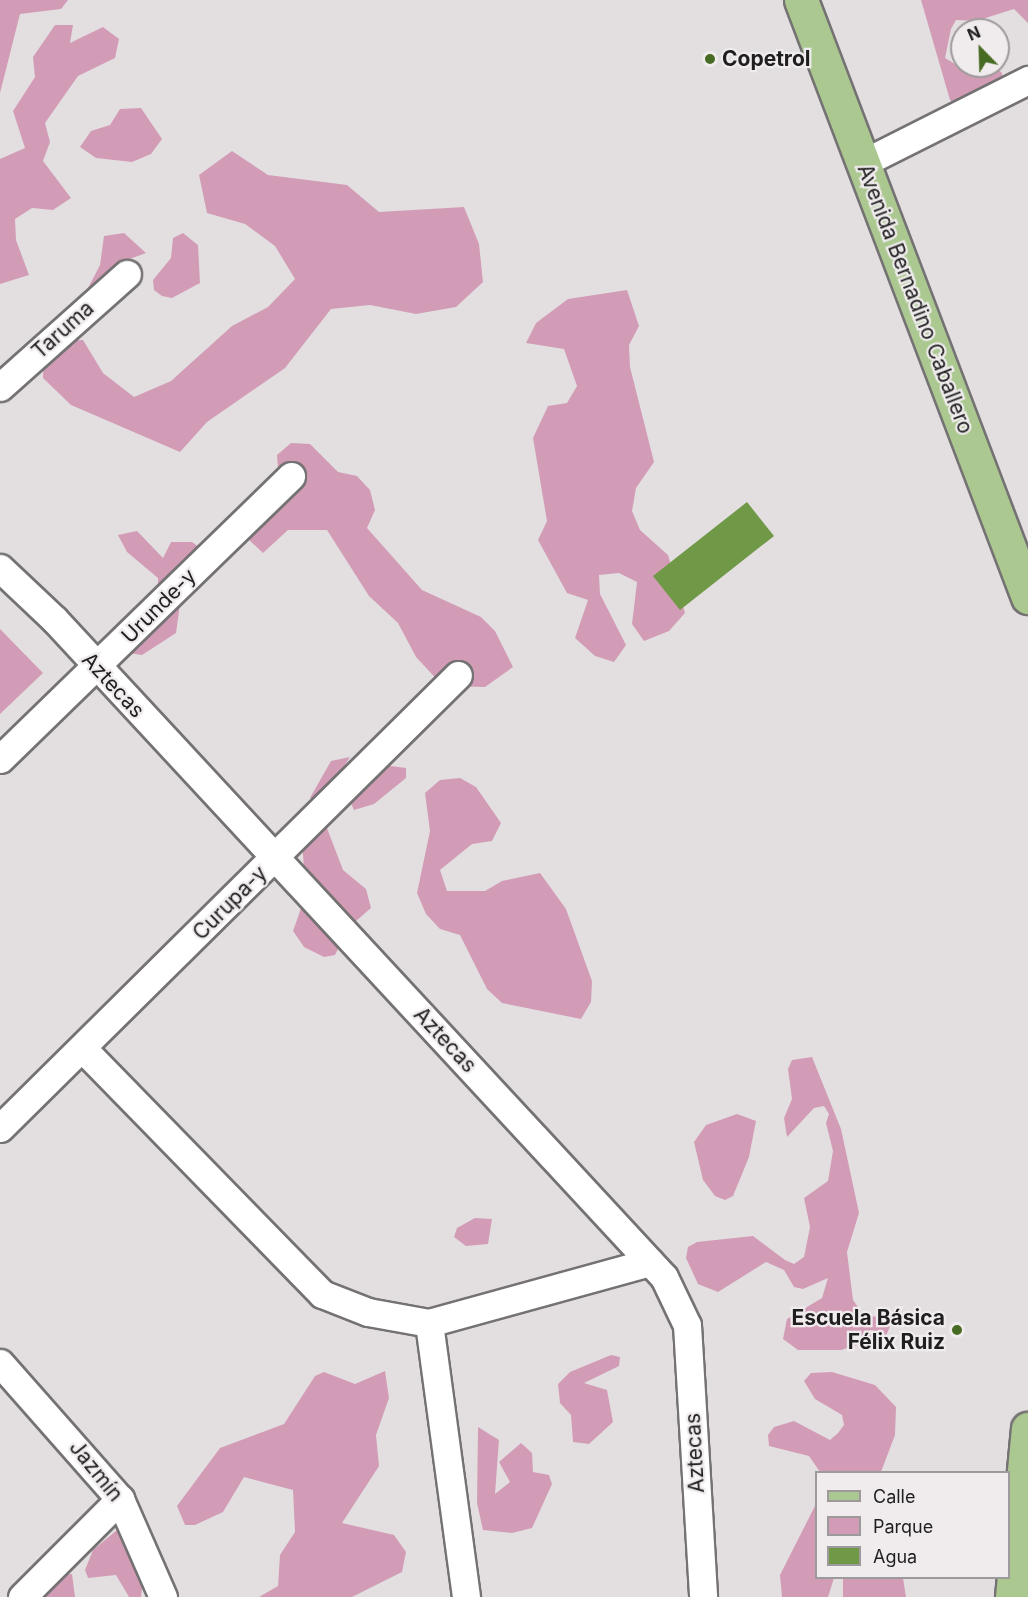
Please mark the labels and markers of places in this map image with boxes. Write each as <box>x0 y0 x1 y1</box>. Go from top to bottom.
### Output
place label: Copetrol <box>722 46 810 72</box>
marker: Copetrol <box>703 52 717 66</box>
place label: Escuela Básica Félix Ruiz <box>791 1305 945 1355</box>
marker: Escuela Básica Félix Ruiz <box>950 1323 964 1337</box>

